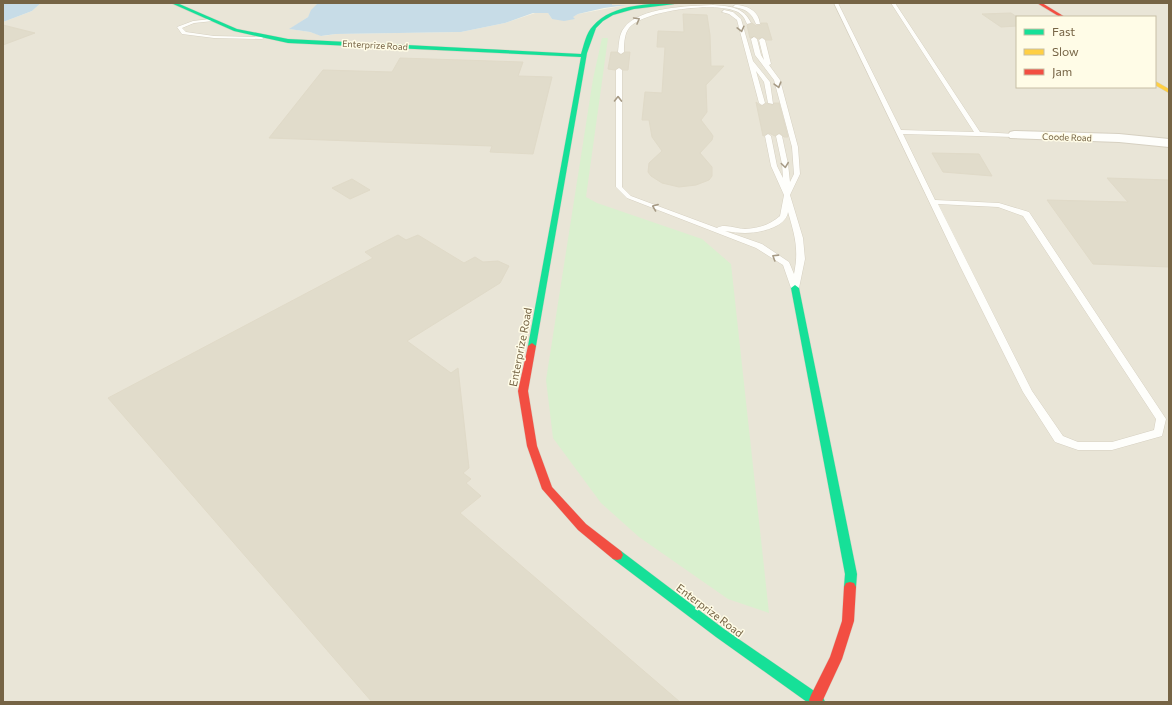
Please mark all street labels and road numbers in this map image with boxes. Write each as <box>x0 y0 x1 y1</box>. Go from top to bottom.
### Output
street label: Enterprize Road <box>342 38 408 52</box>
street label: Coode Road <box>1042 131 1092 143</box>
street label: Enterprize Road <box>506 306 534 388</box>
street label: Enterprize Road <box>674 581 746 639</box>

